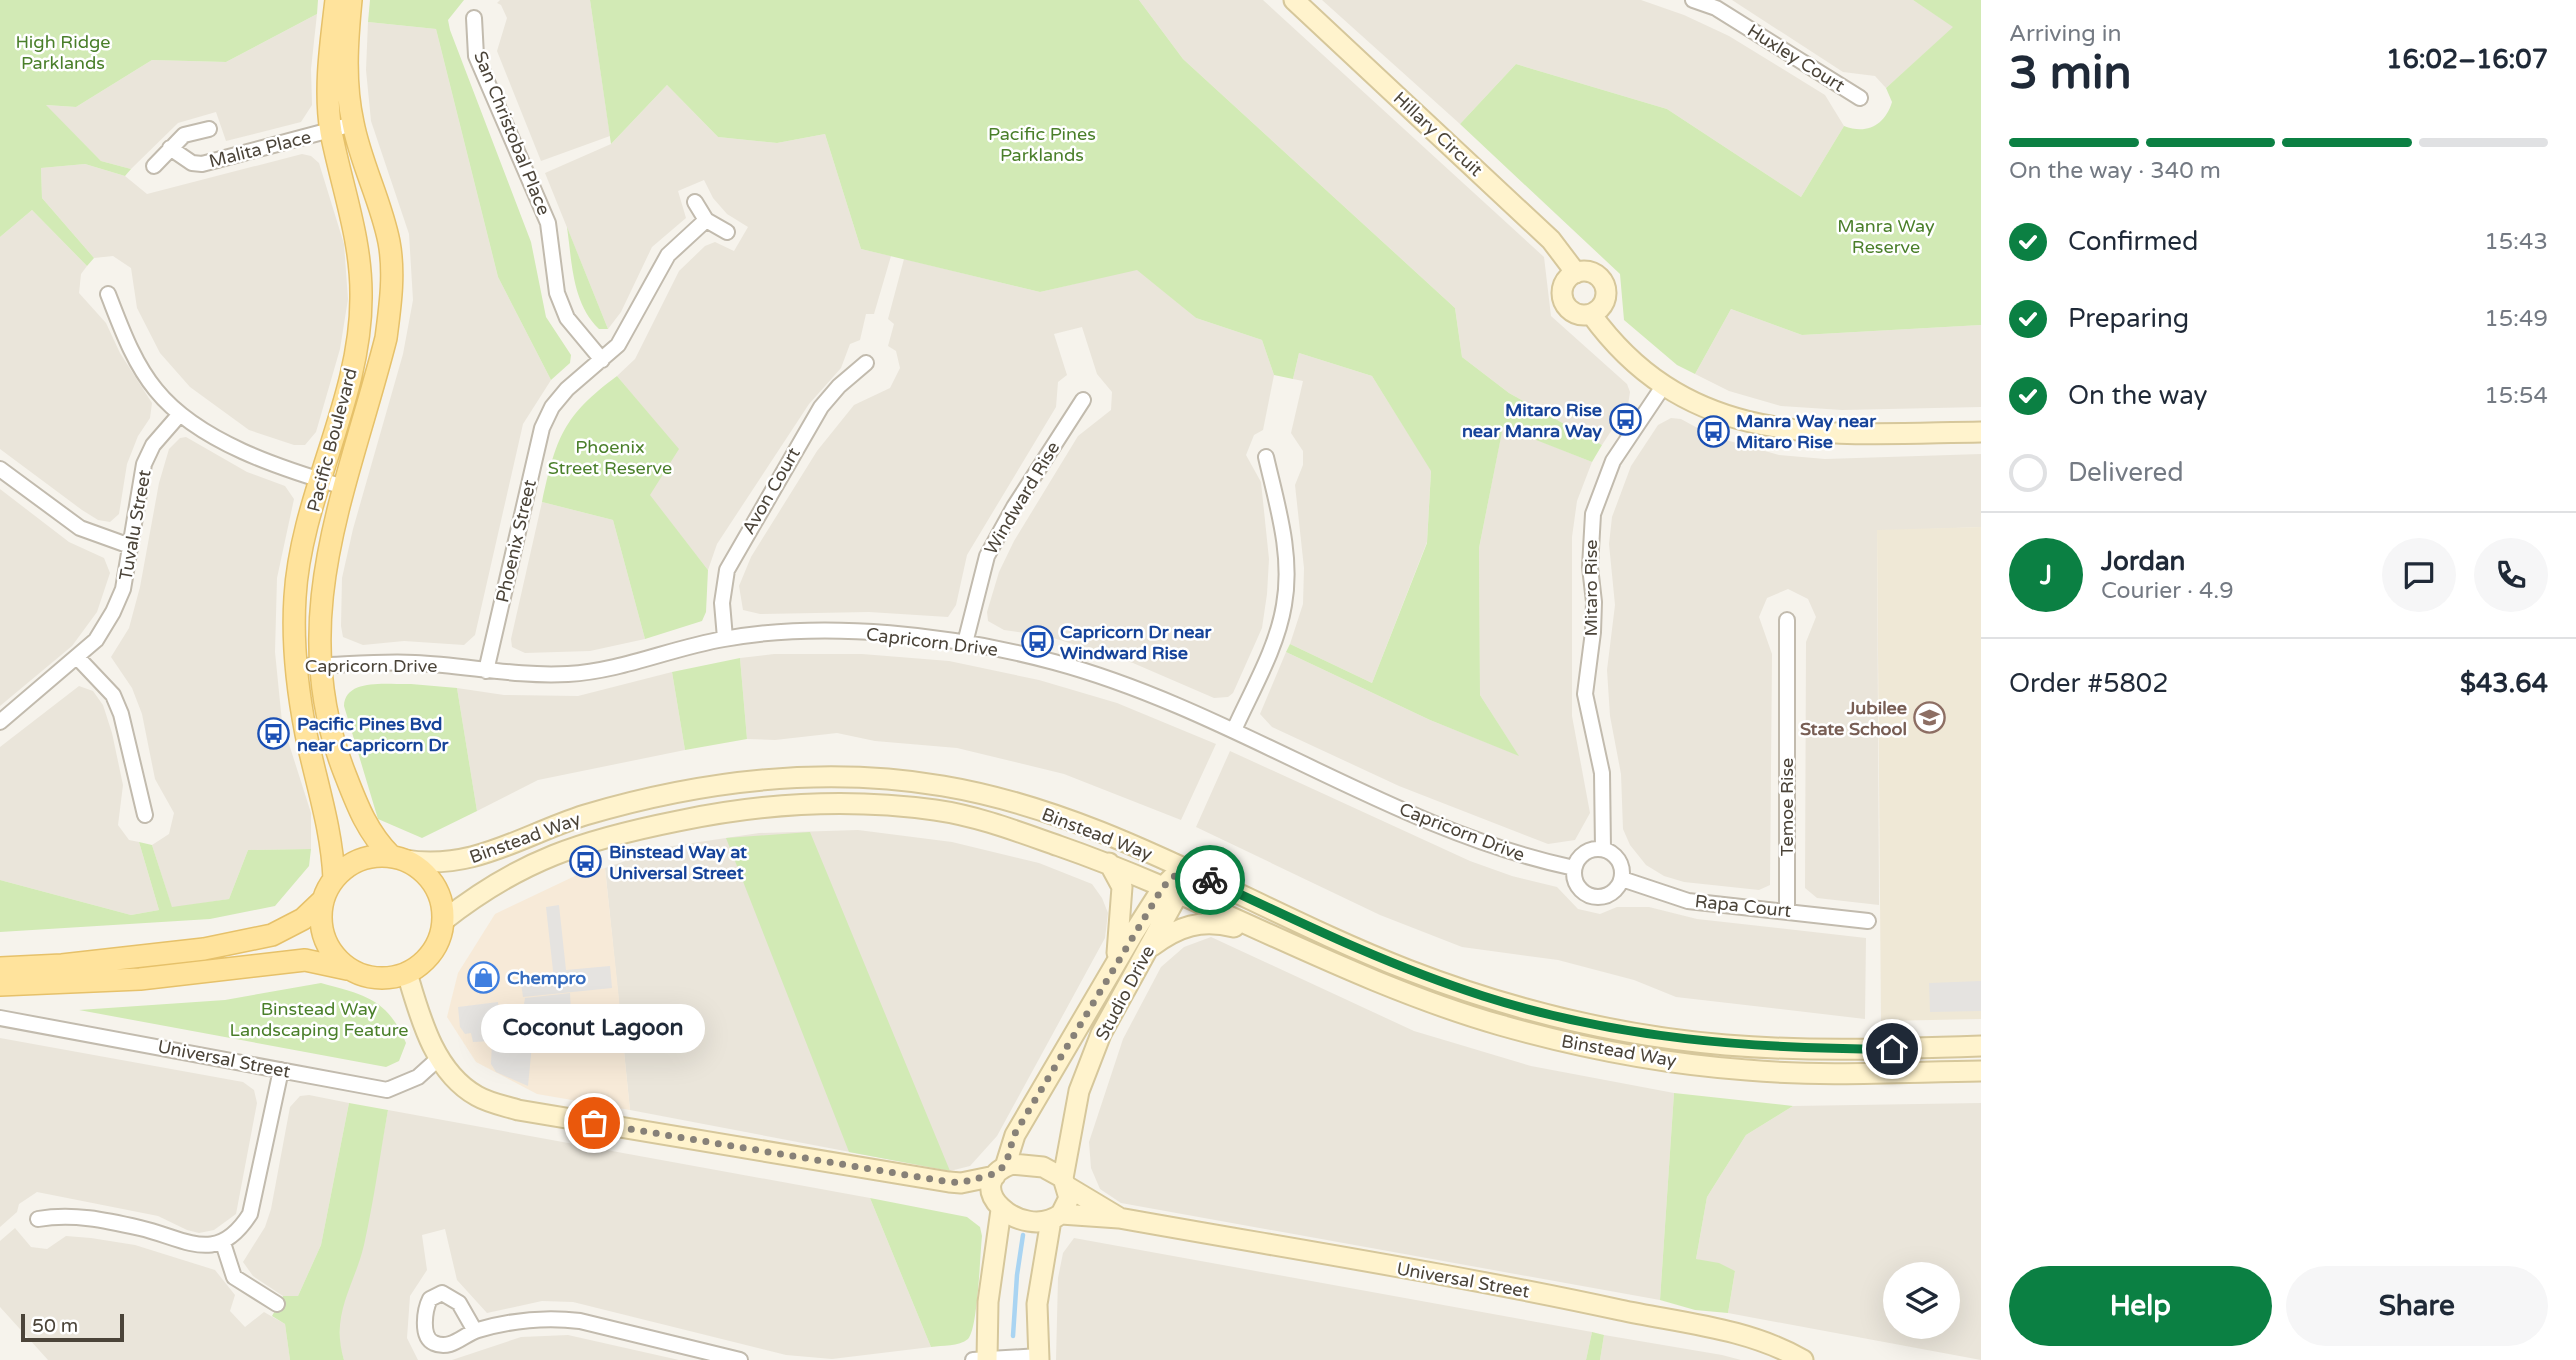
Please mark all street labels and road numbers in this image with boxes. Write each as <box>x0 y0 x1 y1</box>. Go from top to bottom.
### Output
street label: Huxley Court <box>1743 19 1849 97</box>
street label: San Christobal Place <box>469 48 555 218</box>
street label: Hillary Circuit <box>1389 87 1487 181</box>
street label: Malita Place <box>207 126 313 172</box>
street label: Pacific Boulevard <box>302 366 362 514</box>
street label: Windward Rise <box>980 438 1064 558</box>
street label: Avon Court <box>737 444 805 538</box>
street label: Tuvalu Street <box>114 468 156 582</box>
street label: Phoenix Street <box>491 477 541 605</box>
street label: Mitaro Rise <box>1580 539 1602 637</box>
street label: Capricorn Drive <box>865 623 999 661</box>
street label: Capricorn Drive <box>305 655 437 677</box>
street label: Temoe Rise <box>1776 758 1798 856</box>
street label: Capricorn Drive <box>1396 798 1528 866</box>
street label: Binstead Way <box>1039 803 1156 865</box>
street label: Binstead Way <box>466 808 584 868</box>
street label: Rapa Court <box>1694 890 1792 922</box>
street label: Studio Drive <box>1091 942 1159 1044</box>
street label: Binstead Way <box>1560 1030 1679 1072</box>
street label: Universal Street <box>156 1035 292 1083</box>
street label: Universal Street <box>1395 1257 1531 1303</box>

